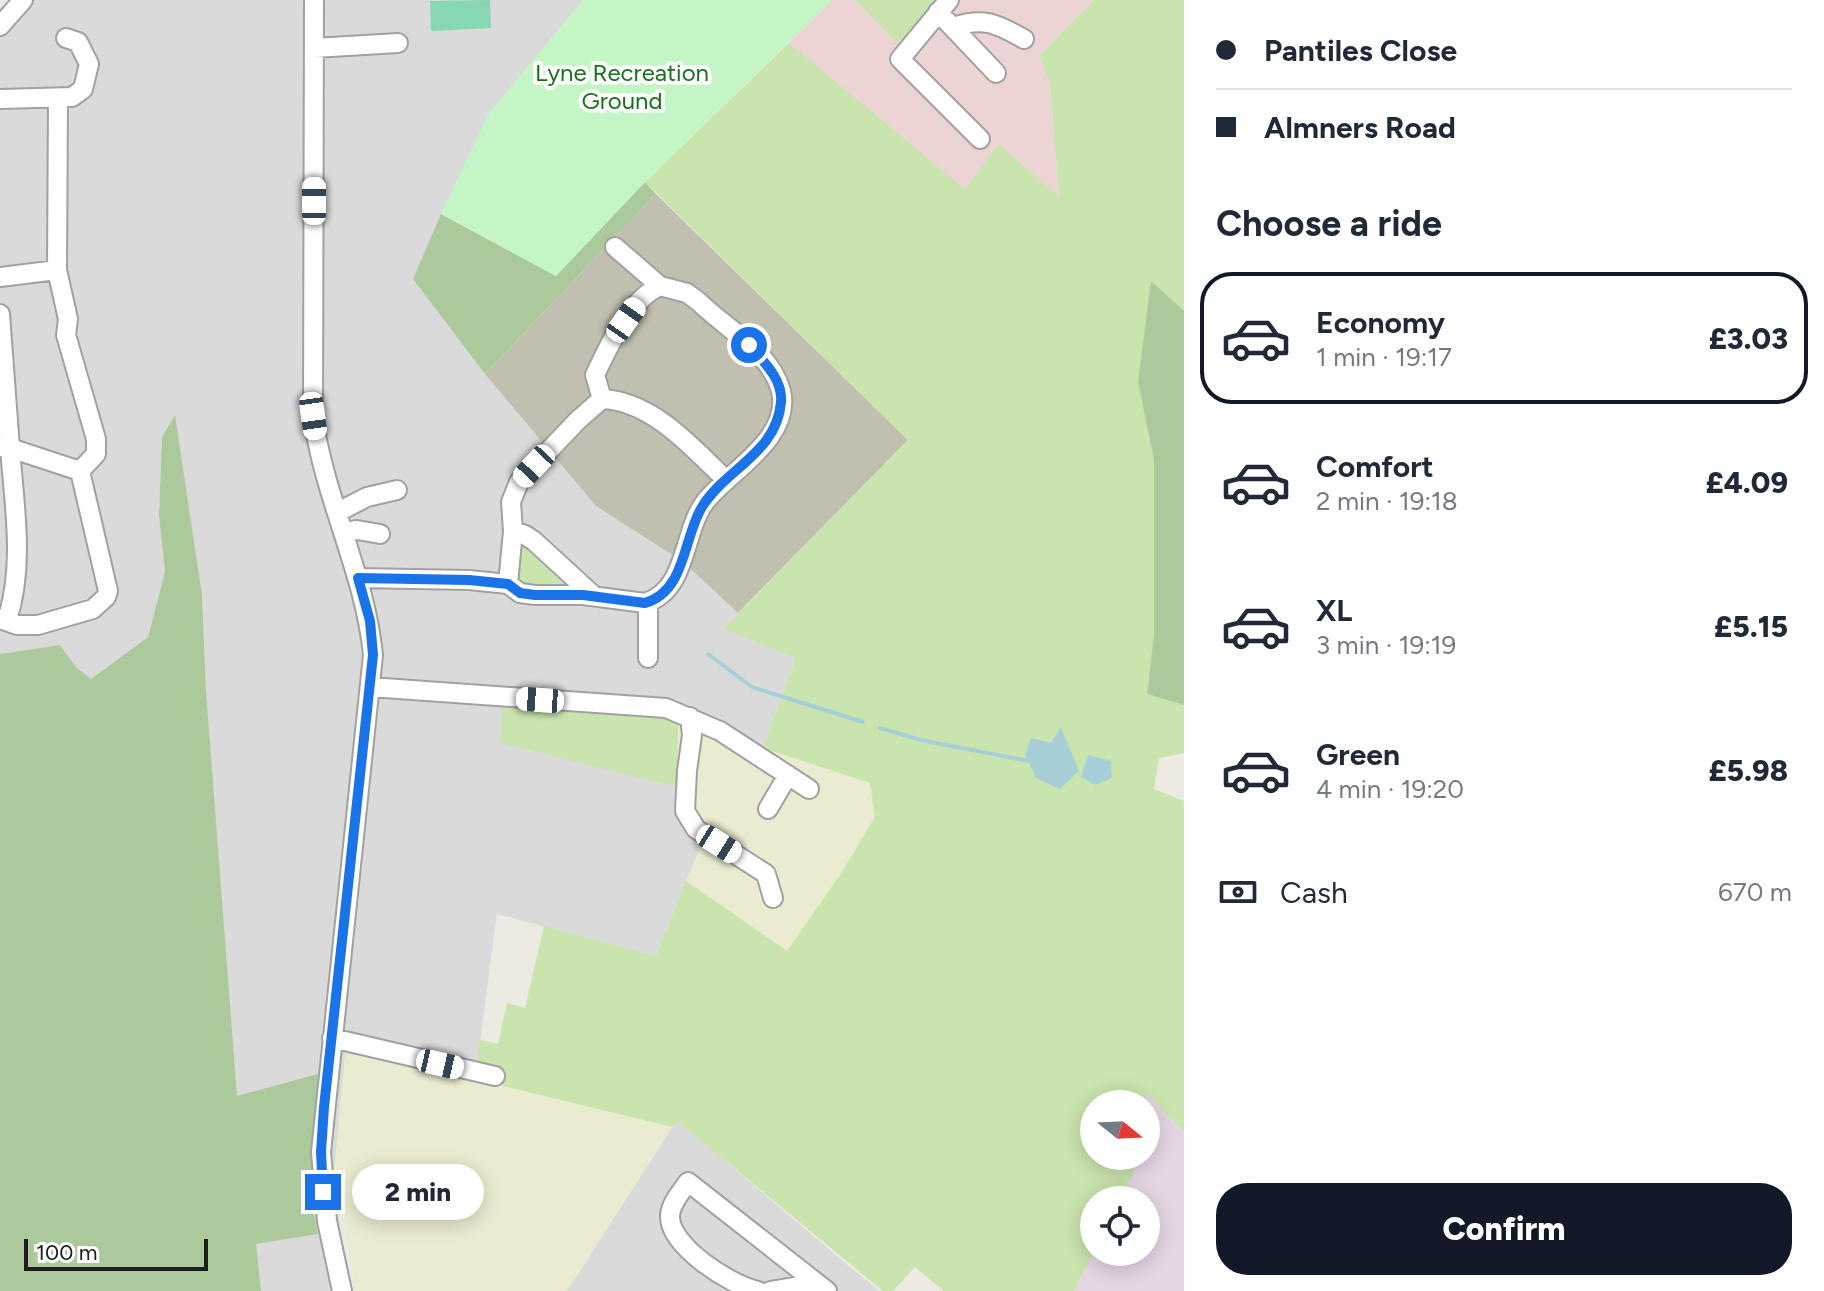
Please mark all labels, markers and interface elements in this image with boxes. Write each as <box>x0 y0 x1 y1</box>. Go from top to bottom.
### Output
text: Pantiles Close <box>1264 32 1457 69</box>
park label: Lyne Recreation Ground <box>535 58 709 115</box>
text: Almners Road <box>1264 109 1456 146</box>
car <box>302 177 326 225</box>
text: Choose a ride <box>1216 202 1442 245</box>
car <box>602 293 650 347</box>
icon: car <box>1220 302 1292 374</box>
text: Economy <box>1316 304 1445 341</box>
text: £3.03 <box>1709 320 1788 357</box>
route start <box>731 327 767 363</box>
text: 1 min · 19:17 <box>1316 341 1452 373</box>
car <box>298 391 328 441</box>
car <box>509 440 559 492</box>
icon: car <box>1220 446 1292 518</box>
text: Comfort <box>1316 448 1434 485</box>
text: £4.09 <box>1706 464 1788 501</box>
text: 2 min · 19:18 <box>1316 485 1458 517</box>
icon: car <box>1220 590 1292 662</box>
text: XL <box>1316 592 1352 629</box>
text: £5.15 <box>1714 608 1788 645</box>
text: 3 min · 19:19 <box>1316 629 1456 661</box>
car <box>515 686 565 714</box>
icon: car <box>1220 734 1292 806</box>
text: Green <box>1316 736 1400 773</box>
text: £5.98 <box>1708 752 1788 789</box>
text: 4 min · 19:20 <box>1316 773 1464 805</box>
car <box>692 821 746 867</box>
icon: cash <box>1216 870 1260 914</box>
text: Cash <box>1280 874 1348 911</box>
text: 670 m <box>1718 876 1792 908</box>
car <box>414 1047 466 1081</box>
north arrow <box>1080 1090 1160 1170</box>
map controls <box>1080 1090 1160 1266</box>
callout: 2 min <box>351 1164 483 1220</box>
route end <box>305 1174 341 1210</box>
text: 2 min <box>385 1176 451 1208</box>
button: Confirm <box>1216 1183 1792 1275</box>
button: locate <box>1080 1186 1160 1266</box>
scale bar <box>24 1235 208 1271</box>
text: 100 m <box>36 1239 97 1266</box>

